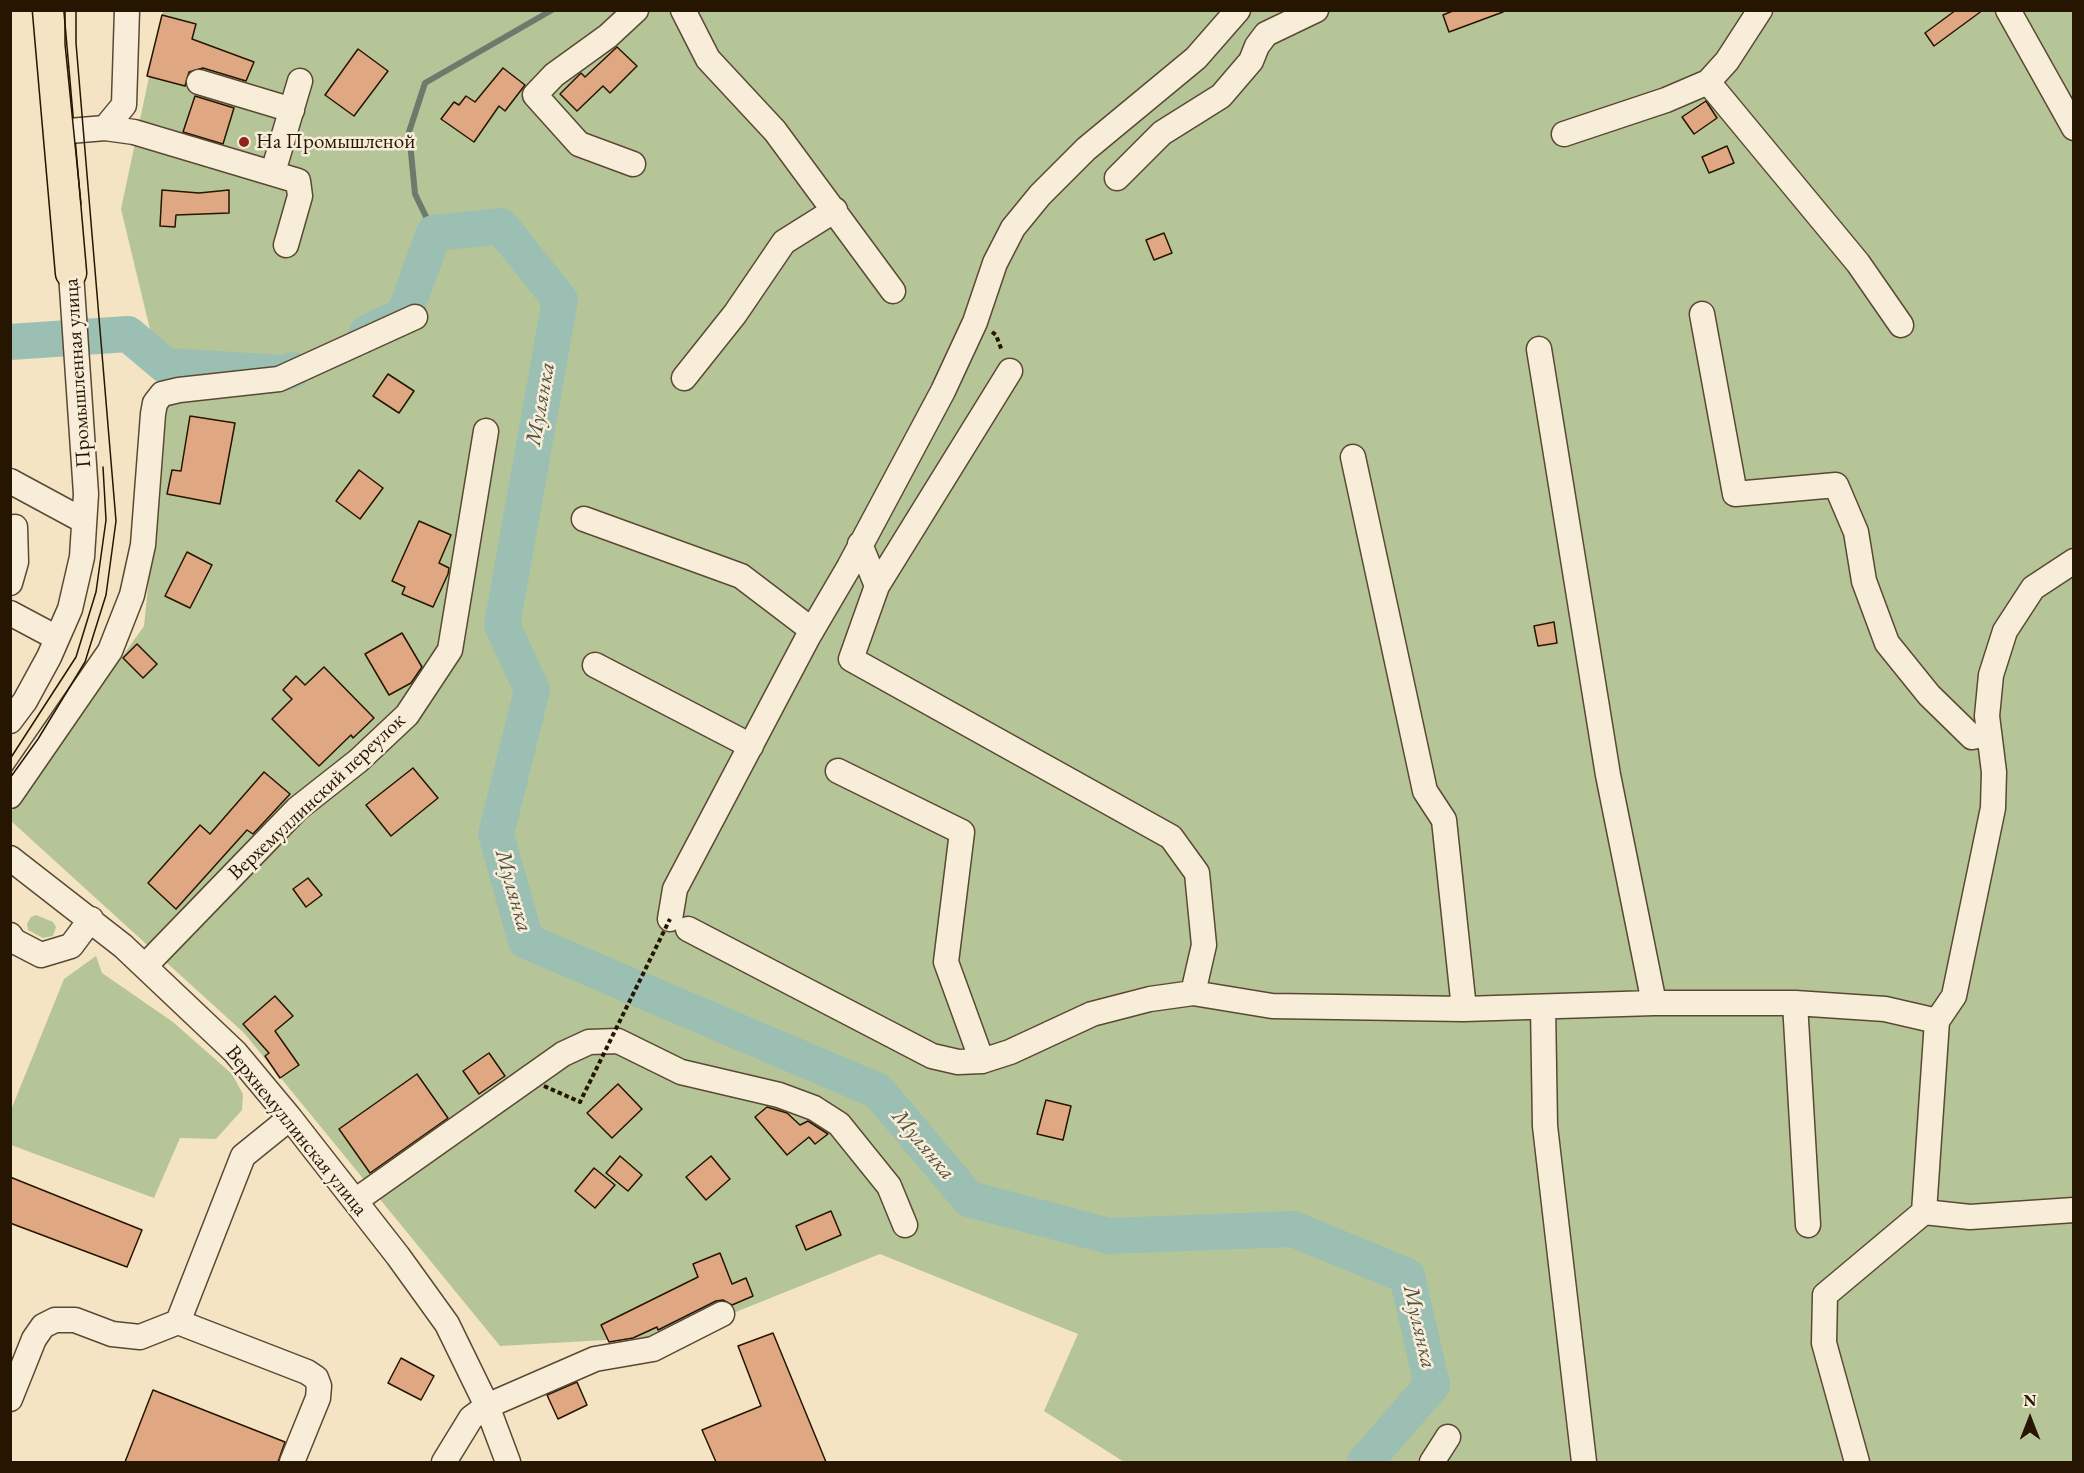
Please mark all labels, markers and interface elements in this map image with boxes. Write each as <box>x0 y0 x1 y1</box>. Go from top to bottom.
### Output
place label: На Промышленой <box>256 129 415 155</box>
marker: На Промышленой <box>237 135 251 149</box>
street label: Промышленная улица <box>59 277 97 469</box>
water label: Мулянка <box>521 360 561 448</box>
street label: Верхемуллинский переулок <box>223 708 411 886</box>
water label: Мулянка <box>489 847 537 935</box>
street label: Верхнемуллинская улица <box>220 1041 372 1221</box>
water label: Мулянка <box>886 1104 960 1186</box>
water label: Мулянка <box>1397 1283 1441 1371</box>
north arrow <box>2000 1389 2060 1449</box>
text: N <box>2024 1390 2036 1411</box>

